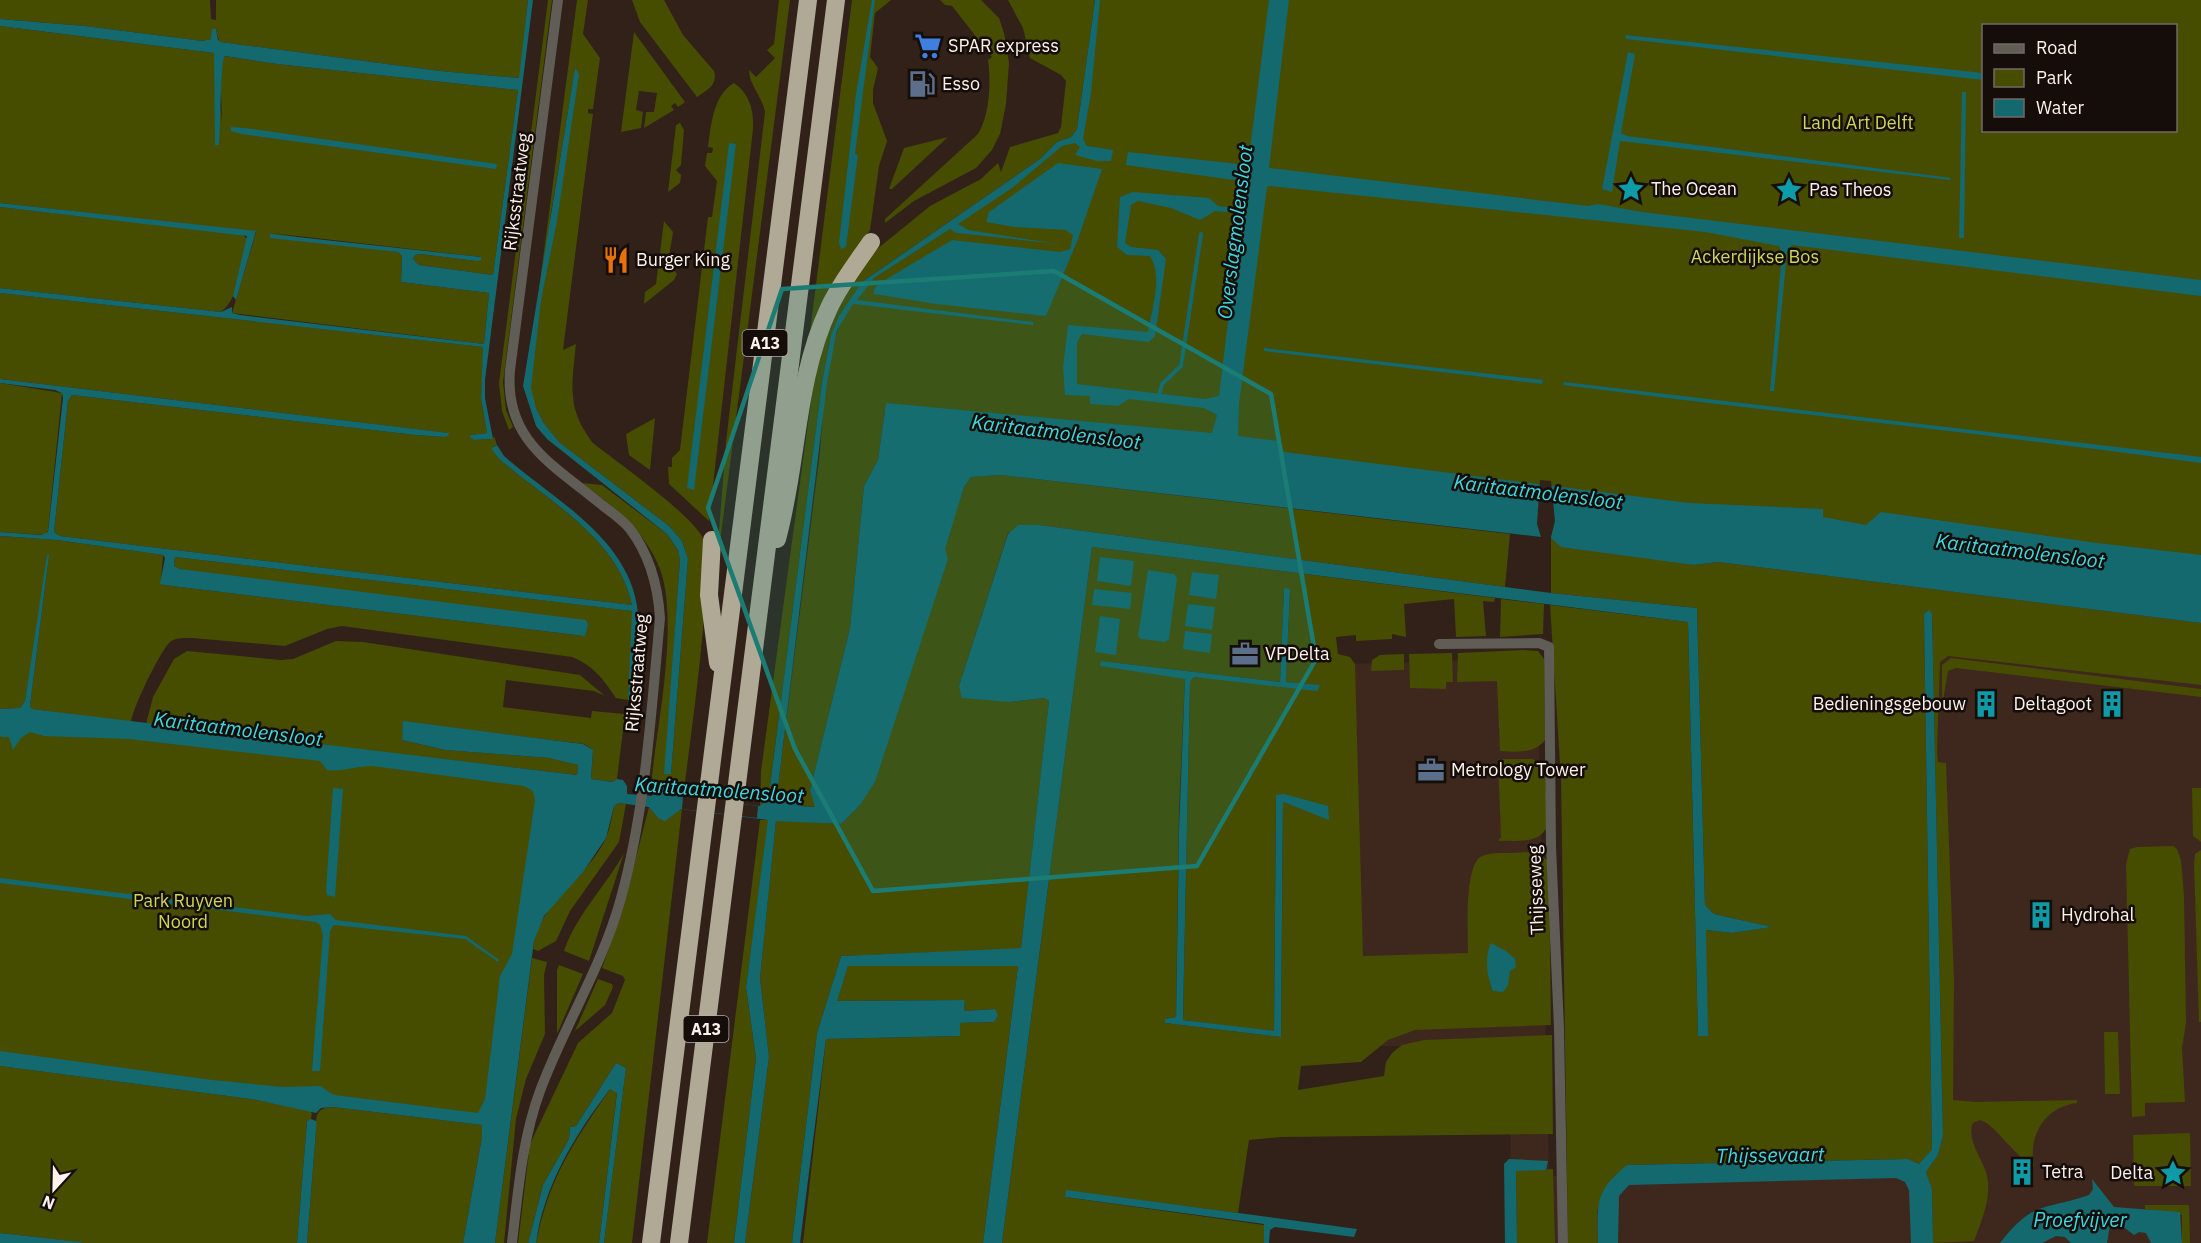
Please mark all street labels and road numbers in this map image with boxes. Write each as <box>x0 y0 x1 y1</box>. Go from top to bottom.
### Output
street label: Rijksstraatweg <box>498 131 535 252</box>
road number: A13 <box>742 330 788 356</box>
street label: Rijksstraatweg <box>620 612 653 733</box>
street label: Thijsseweg <box>1522 844 1549 935</box>
road number: A13 <box>684 1016 728 1042</box>

